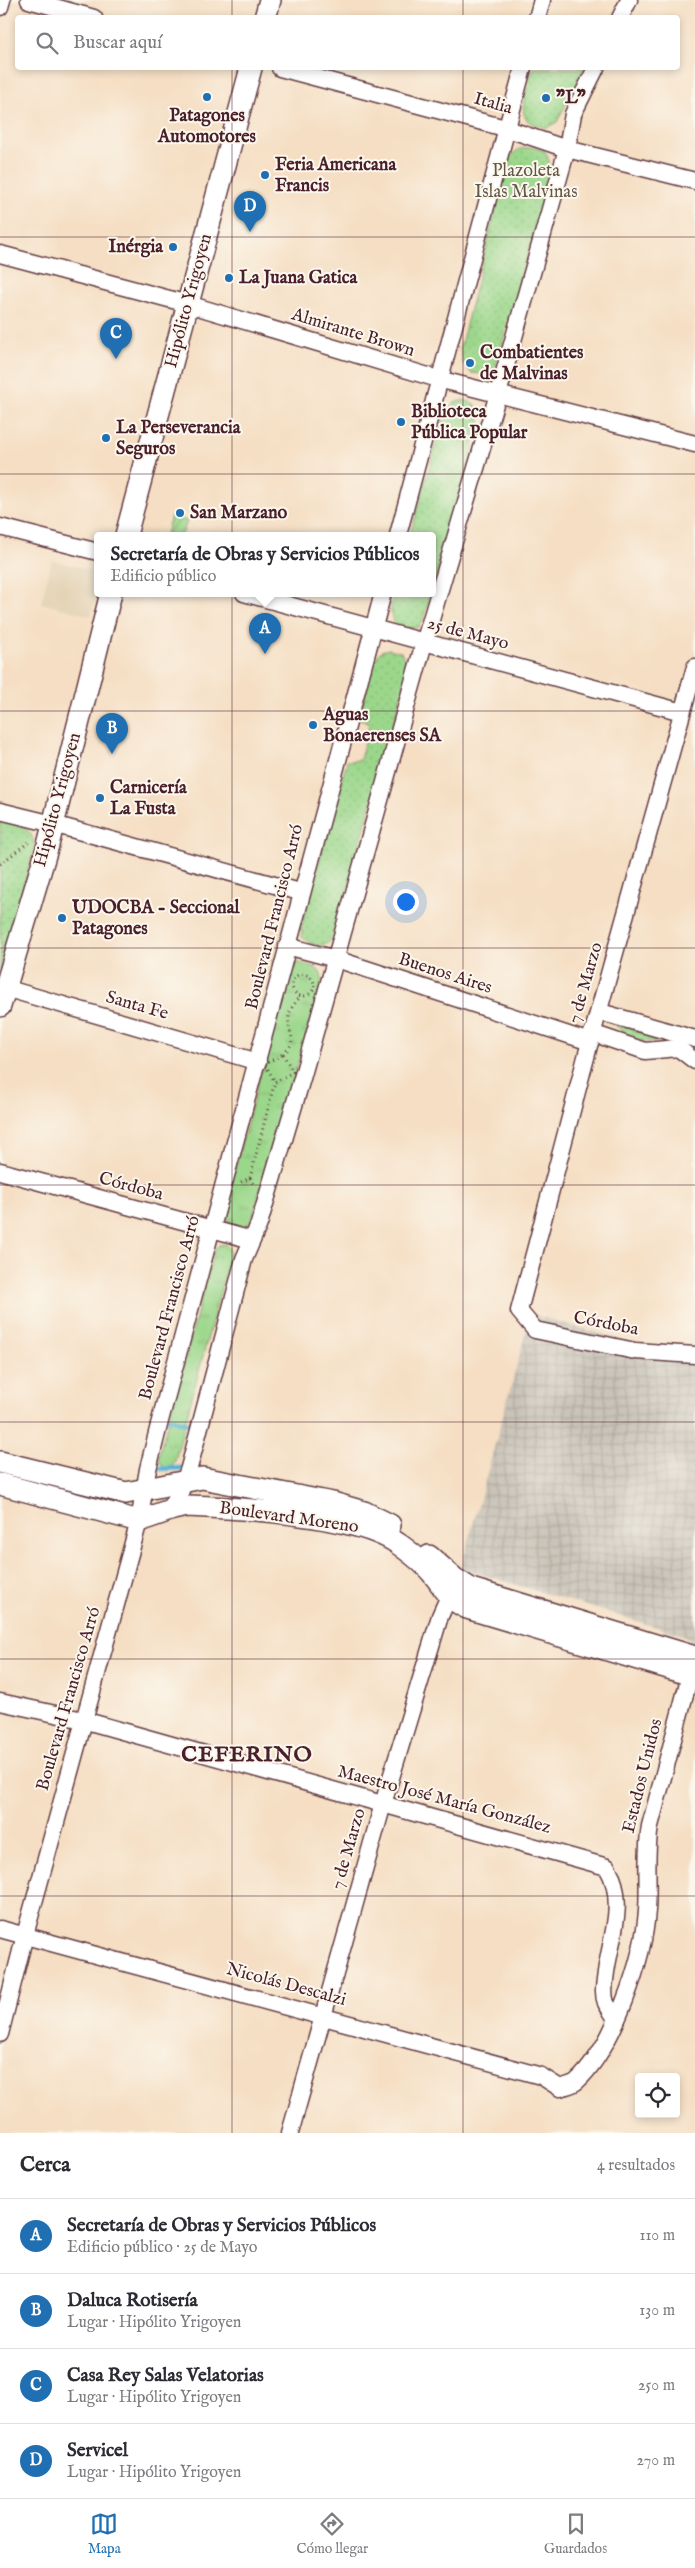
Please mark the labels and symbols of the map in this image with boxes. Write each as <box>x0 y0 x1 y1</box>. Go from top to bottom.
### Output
place label: "L" <box>556 87 586 110</box>
street label: Italia <box>471 88 515 121</box>
marker: Patagones Automotores <box>201 91 213 103</box>
marker: "L" <box>540 92 552 104</box>
place label: Patagones Automotores <box>157 105 257 149</box>
place label: Feria Americana Francis <box>275 154 397 198</box>
park label: Plazoleta Islas Malvinas <box>475 160 577 204</box>
marker: Feria Americana Francis <box>259 169 271 181</box>
pin: D <box>234 191 266 232</box>
street label: Hipólito Yrigoyen <box>160 231 218 371</box>
place label: Inérgia <box>108 236 164 259</box>
marker: Inérgia <box>167 241 179 253</box>
place label: La Juana Gatica <box>239 267 359 290</box>
marker: La Juana Gatica <box>223 272 235 284</box>
street label: Almirante Brown <box>288 303 418 363</box>
pin: C <box>100 318 132 359</box>
place label: Combatientes de Malvinas <box>480 342 584 386</box>
marker: Combatientes de Malvinas <box>464 357 476 369</box>
place label: Biblioteca Pública Popular <box>411 401 528 445</box>
marker: Biblioteca Pública Popular <box>395 416 407 428</box>
place label: La Perseverancia Seguros <box>116 417 242 461</box>
marker: La Perseverancia Seguros <box>100 432 112 444</box>
place label: San Marzano <box>190 502 288 525</box>
marker: San Marzano <box>174 507 186 519</box>
street label: 25 de Mayo <box>425 612 512 656</box>
pin: A <box>249 613 281 654</box>
place label: Aguas Bonaerenses SA <box>322 704 442 748</box>
pin: B <box>96 713 128 754</box>
marker: Aguas Bonaerenses SA <box>307 719 319 731</box>
street label: Hipólito Yrigoyen <box>29 730 87 870</box>
place label: Carnicería La Fusta <box>110 777 188 821</box>
marker: Carnicería La Fusta <box>94 792 106 804</box>
street label: Boulevard Francisco Arró <box>241 822 309 1012</box>
your location <box>393 889 419 915</box>
place label: UDOCBA - Seccional Patagones <box>71 897 240 941</box>
marker: UDOCBA - Seccional Patagones <box>56 912 68 924</box>
street label: 7 de Marzo <box>563 939 609 1026</box>
street label: Buenos Aires <box>395 948 495 1000</box>
street label: Santa Fe <box>103 986 171 1026</box>
street label: Córdoba <box>96 1167 166 1207</box>
street label: Boulevard Francisco Arró <box>134 1213 206 1403</box>
street label: Córdoba <box>571 1306 641 1342</box>
street label: Boulevard Moreno <box>218 1497 360 1539</box>
street label: Boulevard Francisco Arró <box>32 1604 106 1794</box>
street label: Estados Unidos <box>618 1716 668 1836</box>
district label: CEFERINO <box>181 1741 313 1769</box>
street label: Maestro José María González <box>335 1760 553 1840</box>
street label: 7 de Marzo <box>326 1805 372 1892</box>
street label: Nicolás Descalzi <box>224 1958 349 2012</box>

